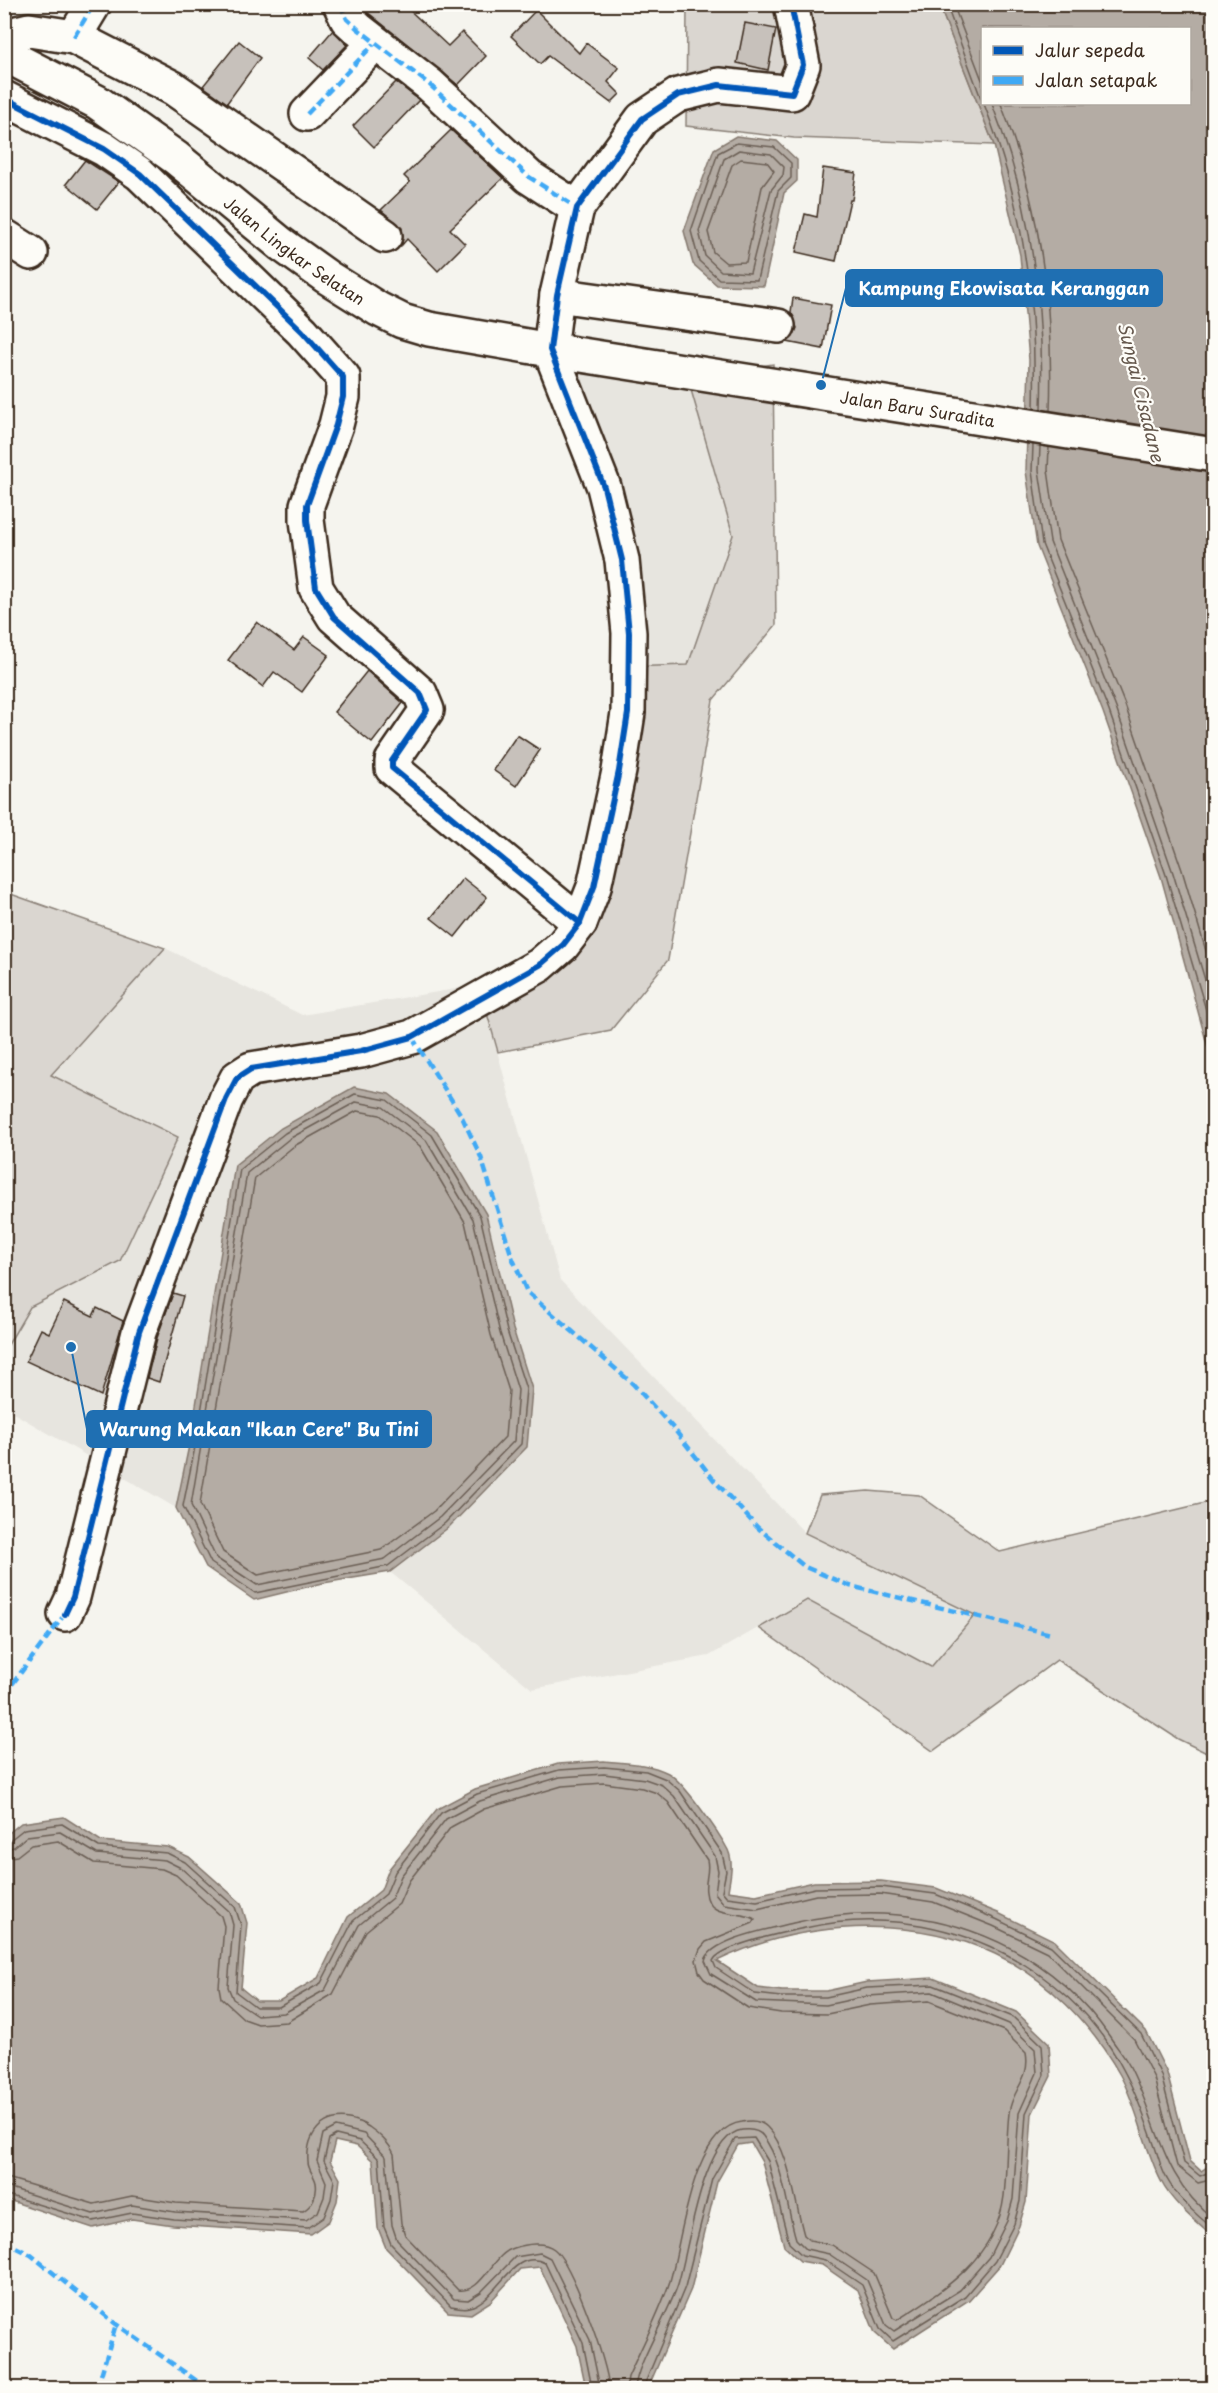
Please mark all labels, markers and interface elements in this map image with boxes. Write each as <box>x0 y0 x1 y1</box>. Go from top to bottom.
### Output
legend <box>981 27 1191 105</box>
text: Jalur sepeda <box>1035 36 1145 63</box>
text: Jalan setapak <box>1035 66 1157 93</box>
street label: Jalan Lingkar Selatan <box>219 190 370 310</box>
callout: Kampung Ekowisata Keranggan <box>846 270 1162 306</box>
text: Kampung Ekowisata Keranggan <box>858 274 1150 301</box>
water label: Sungai Cisadane <box>1112 319 1173 466</box>
street label: Jalan Baru Suradita <box>839 384 997 432</box>
callout: Warung Makan "Ikan Cere" Bu Tini <box>87 1411 431 1447</box>
text: Warung Makan "Ikan Cere" Bu Tini <box>99 1415 419 1442</box>

